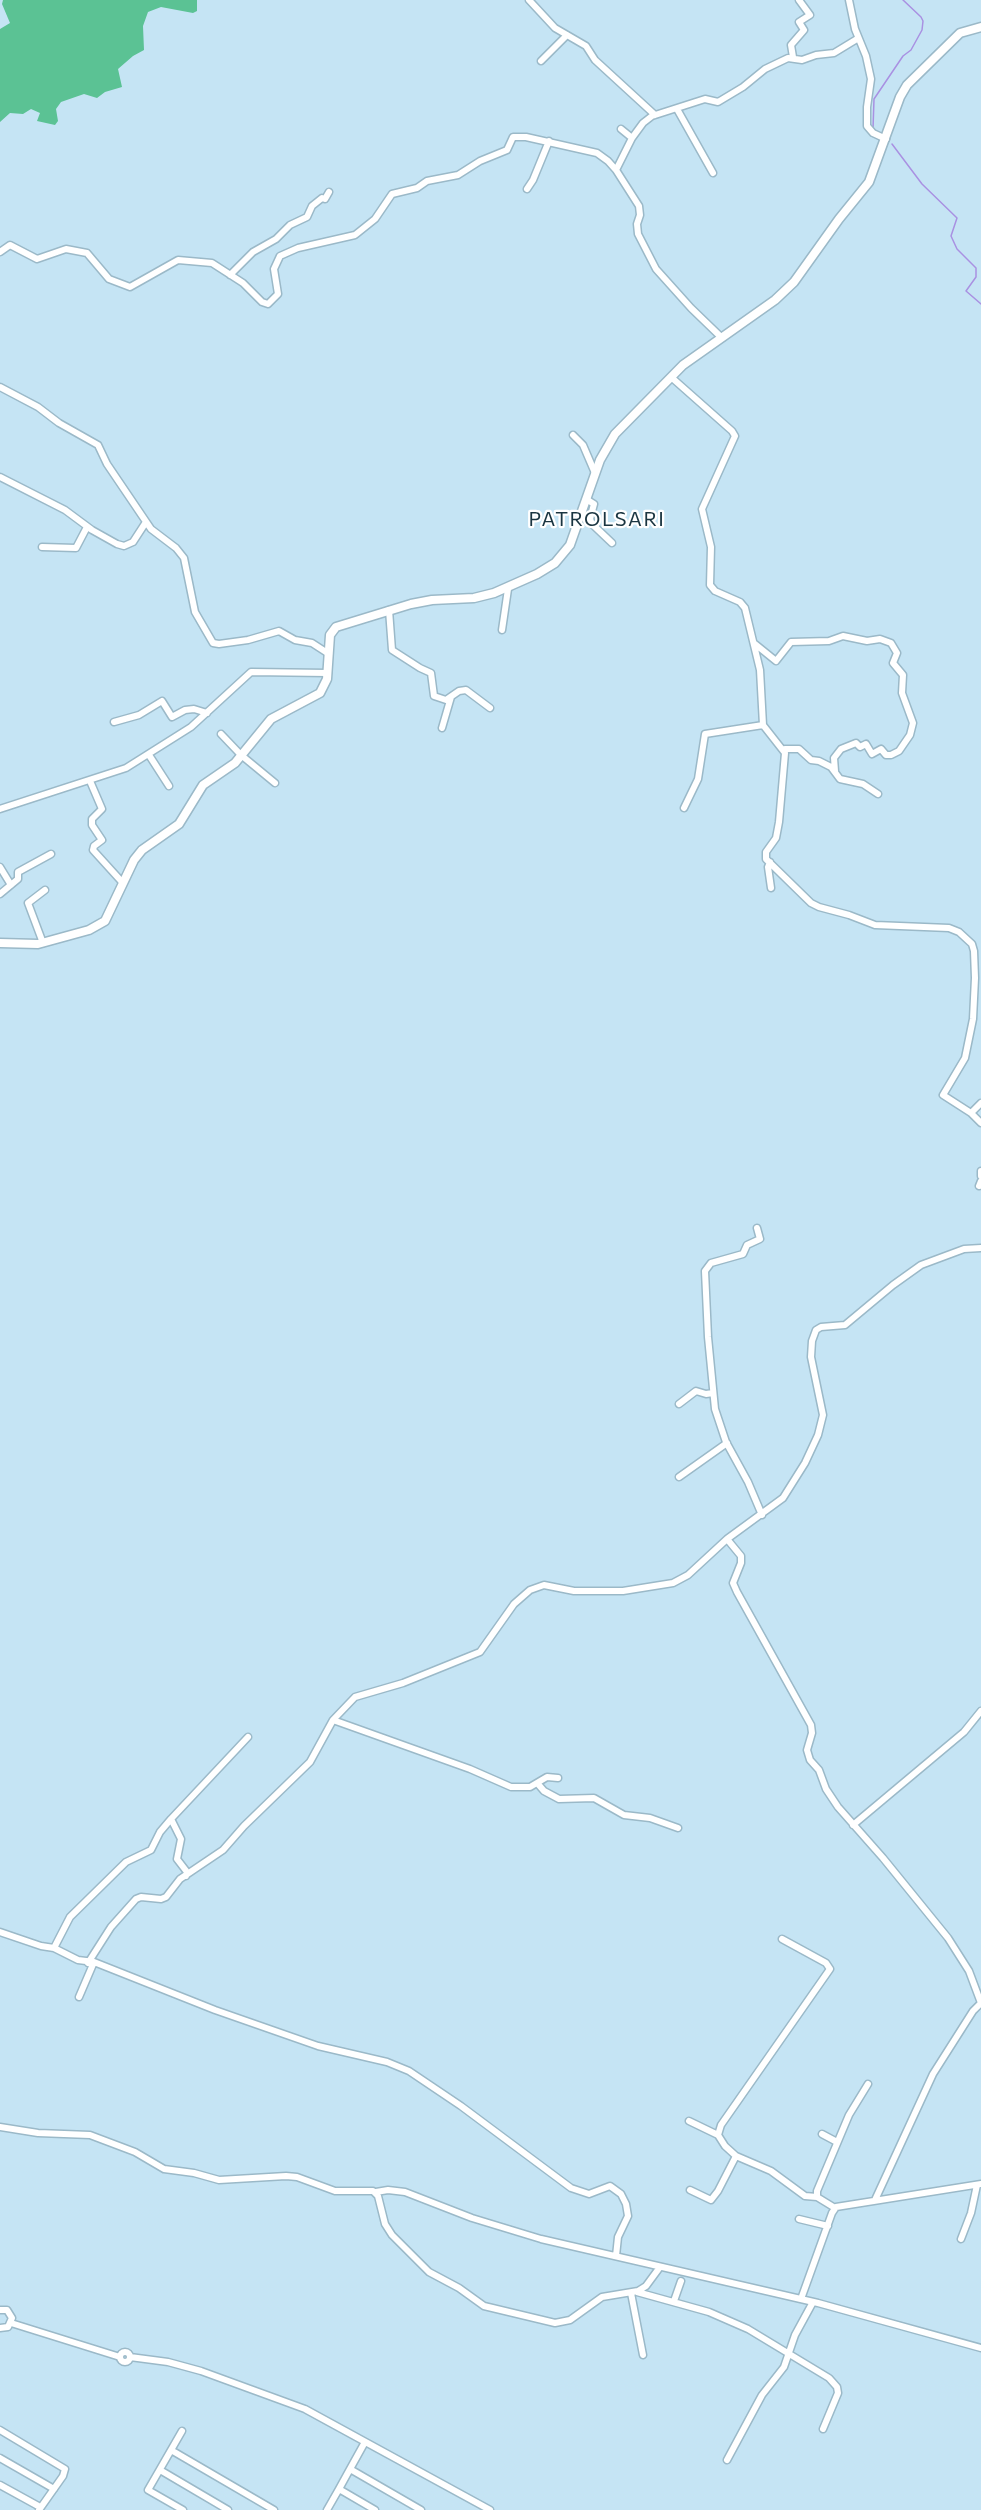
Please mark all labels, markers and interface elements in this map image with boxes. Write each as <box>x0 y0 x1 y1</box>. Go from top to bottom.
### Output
district label: PATROLSARI <box>529 507 665 531</box>

